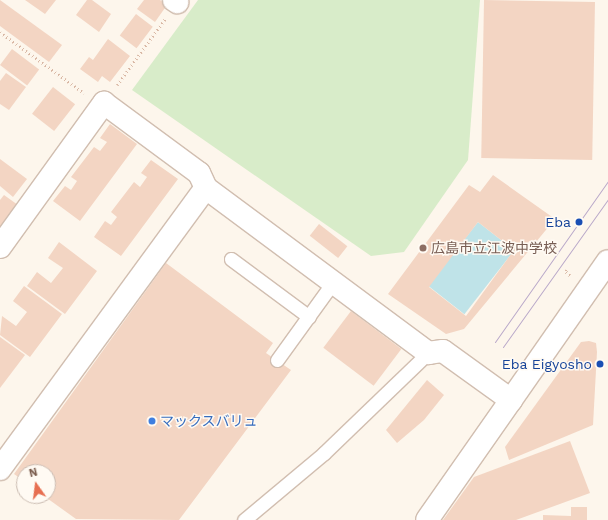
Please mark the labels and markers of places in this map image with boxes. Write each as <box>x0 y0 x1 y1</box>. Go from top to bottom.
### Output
place label: Eba <box>545 214 571 230</box>
marker: Eba <box>574 217 584 227</box>
place label: 広島市立江波中学校 <box>431 240 557 256</box>
marker: 広島市立江波中学校 <box>418 243 428 253</box>
place label: Eba Eigyosho <box>501 356 592 372</box>
marker: Eba Eigyosho <box>595 359 605 369</box>
place label: マックスバリュ <box>160 413 258 429</box>
marker: マックスバリュ <box>147 416 157 426</box>

